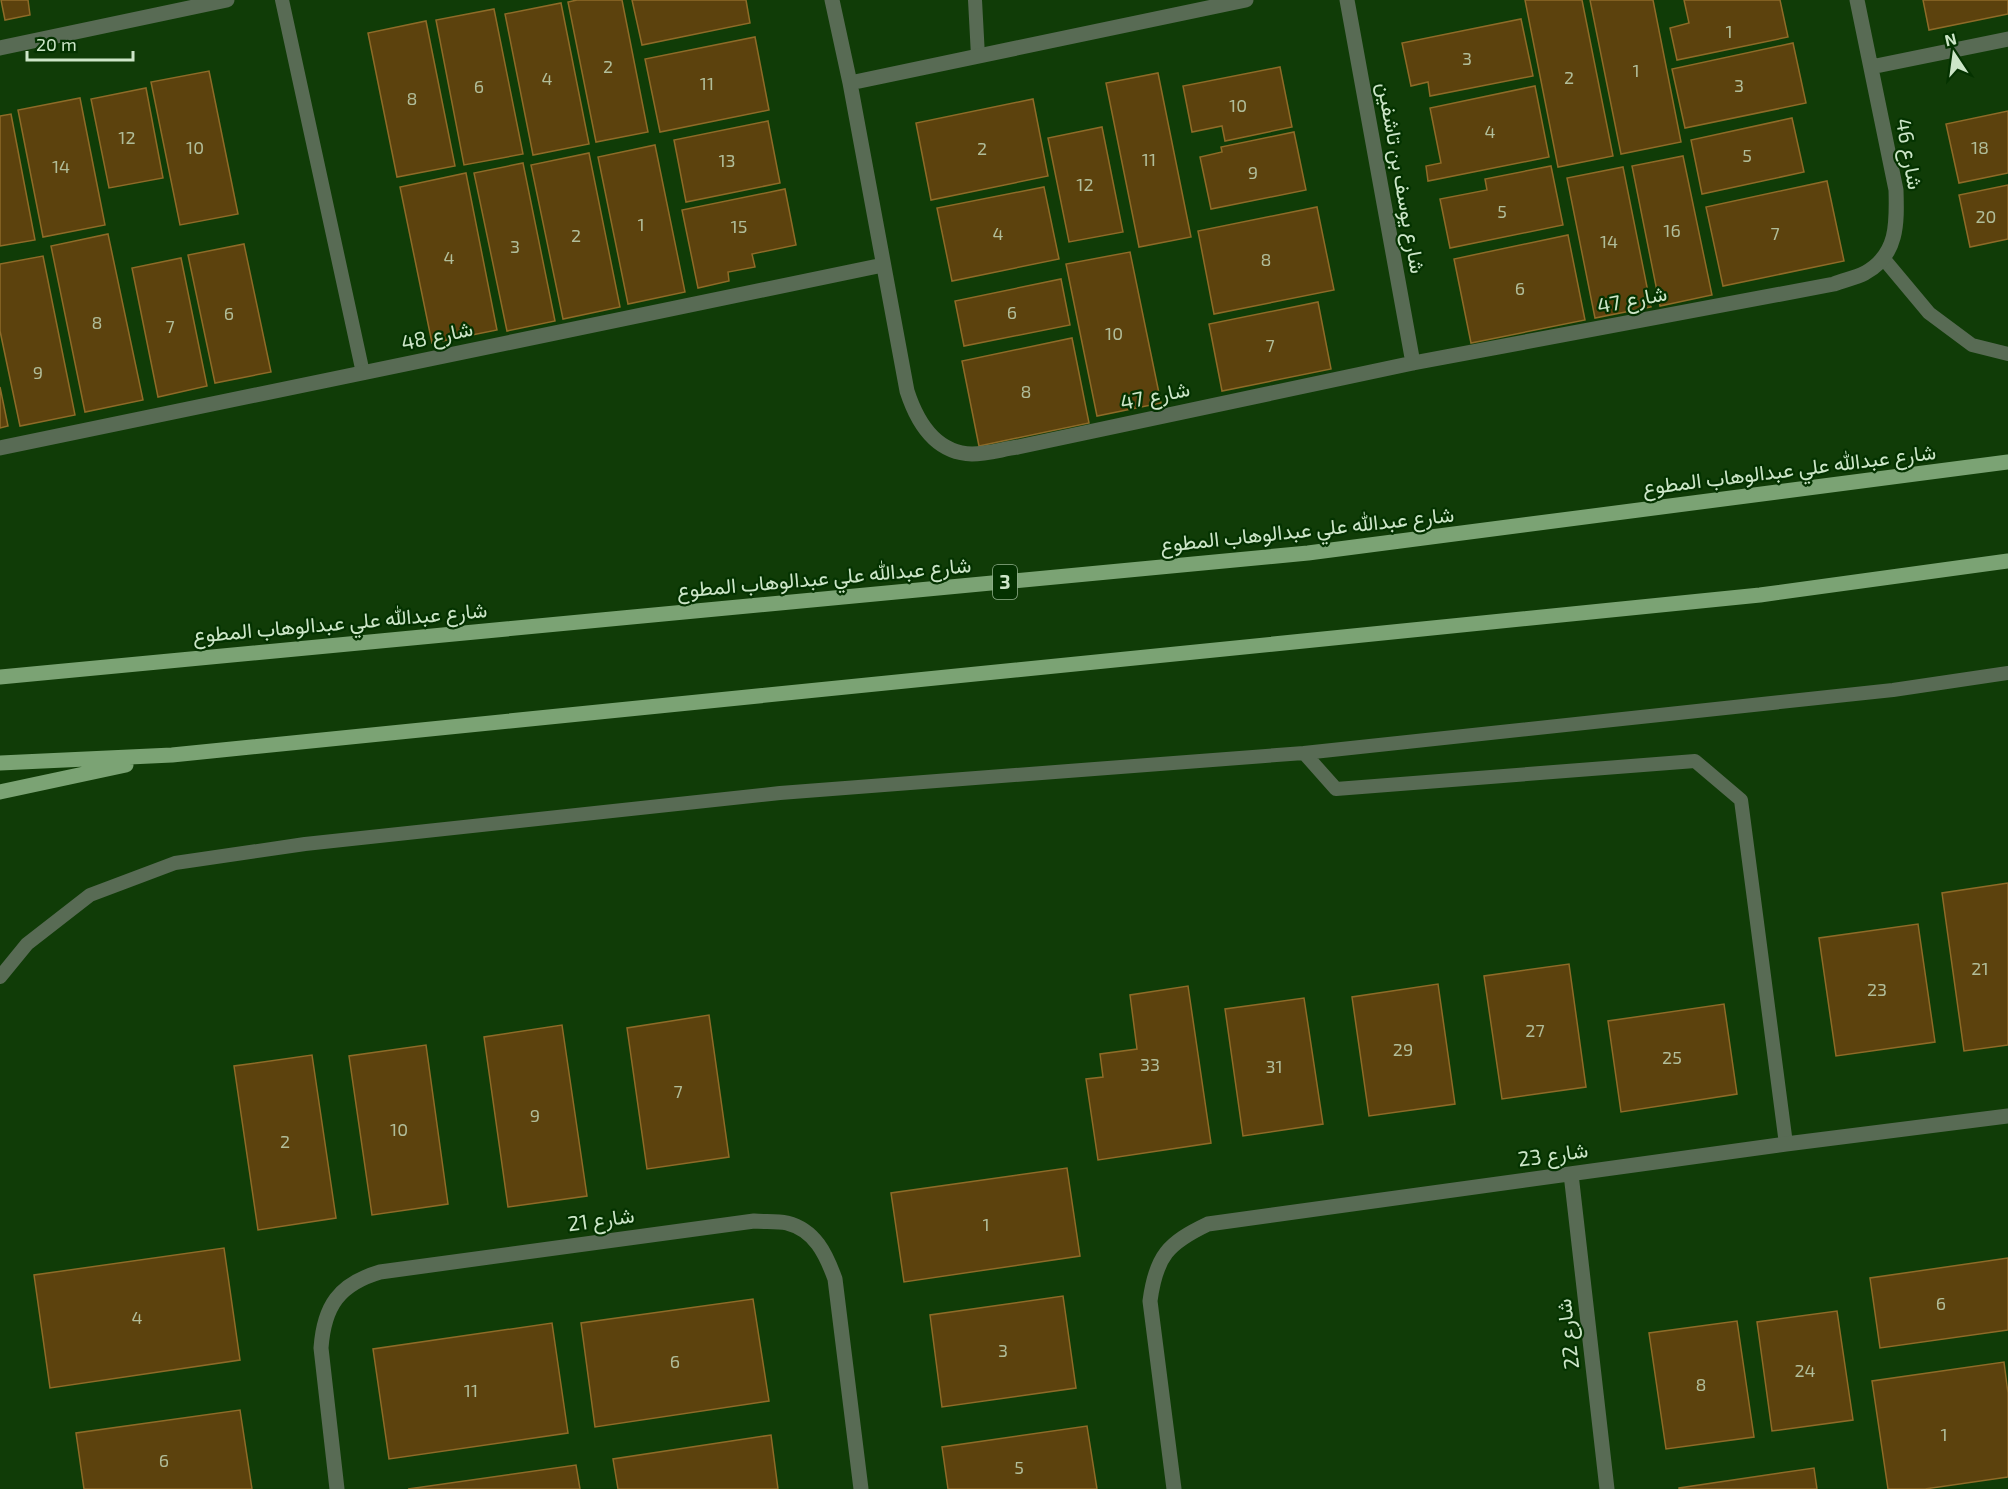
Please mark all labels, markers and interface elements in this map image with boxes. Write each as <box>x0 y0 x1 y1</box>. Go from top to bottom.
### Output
house number: 1 <box>1725 20 1733 42</box>
scale bar <box>27 24 134 62</box>
north arrow <box>1924 24 1984 84</box>
text: N <box>1943 28 1958 49</box>
text: 20 m <box>36 33 77 55</box>
house number: 3 <box>1462 47 1472 69</box>
house number: 2 <box>603 55 613 77</box>
house number: 1 <box>1632 59 1640 81</box>
house number: 2 <box>1564 66 1574 88</box>
house number: 4 <box>541 67 553 89</box>
house number: 11 <box>700 72 714 94</box>
house number: 3 <box>1734 74 1744 96</box>
house number: 6 <box>474 75 484 97</box>
street label: شارع يوسف بن تاشفين <box>1370 80 1432 276</box>
house number: 8 <box>407 87 417 109</box>
house number: 10 <box>1229 94 1247 116</box>
street label: شارع 46 <box>1889 116 1929 192</box>
house number: 4 <box>1484 120 1496 142</box>
house number: 12 <box>118 126 136 148</box>
house number: 10 <box>186 136 204 158</box>
house number: 18 <box>1971 136 1989 158</box>
house number: 2 <box>977 137 987 159</box>
house number: 5 <box>1742 144 1752 166</box>
house number: 11 <box>1142 148 1156 170</box>
house number: 13 <box>718 149 736 171</box>
house number: 14 <box>52 155 70 177</box>
house number: 9 <box>1248 161 1258 183</box>
house number: 12 <box>1076 173 1094 195</box>
house number: 5 <box>1497 200 1507 222</box>
house number: 20 <box>1976 205 1996 227</box>
house number: 1 <box>637 213 645 235</box>
house number: 15 <box>731 215 747 237</box>
house number: 16 <box>1663 219 1681 241</box>
house number: 4 <box>992 222 1004 244</box>
house number: 7 <box>1770 222 1780 244</box>
house number: 2 <box>571 224 581 246</box>
house number: 14 <box>1600 230 1618 252</box>
house number: 3 <box>510 235 520 257</box>
house number: 4 <box>443 246 455 268</box>
house number: 8 <box>1261 248 1271 270</box>
house number: 6 <box>1515 277 1525 299</box>
street label: شارع 47 <box>1595 280 1669 320</box>
house number: 6 <box>1007 301 1017 323</box>
house number: 6 <box>224 302 234 324</box>
house number: 8 <box>92 311 102 333</box>
house number: 7 <box>165 315 175 337</box>
street label: شارع 48 <box>399 315 475 357</box>
house number: 10 <box>1105 322 1123 344</box>
house number: 7 <box>1265 334 1275 356</box>
house number: 9 <box>33 361 43 383</box>
street label: شارع 47 <box>1118 375 1192 417</box>
house number: 8 <box>1021 380 1031 402</box>
street label: شارع عبدالله علي عبدالوهاب المطوع <box>1641 438 1938 505</box>
street label: شارع عبدالله علي عبدالوهاب المطوع <box>1159 501 1456 562</box>
street label: شارع عبدالله علي عبدالوهاب المطوع <box>676 551 973 608</box>
road number: 3 <box>993 565 1017 599</box>
street label: شارع عبدالله علي عبدالوهاب المطوع <box>192 596 489 653</box>
house number: 21 <box>1971 957 1989 979</box>
house number: 23 <box>1867 978 1887 1000</box>
house number: 27 <box>1525 1019 1545 1041</box>
house number: 29 <box>1393 1038 1413 1060</box>
house number: 25 <box>1662 1046 1682 1068</box>
house number: 33 <box>1140 1053 1160 1075</box>
house number: 31 <box>1265 1055 1283 1077</box>
house number: 7 <box>673 1080 683 1102</box>
house number: 9 <box>530 1104 540 1126</box>
house number: 10 <box>390 1118 408 1140</box>
house number: 2 <box>280 1130 290 1152</box>
street label: شارع 23 <box>1516 1136 1590 1174</box>
street label: شارع 21 <box>566 1201 636 1239</box>
house number: 1 <box>982 1213 990 1235</box>
house number: 6 <box>1936 1292 1946 1314</box>
street label: شارع 22 <box>1550 1297 1586 1371</box>
house number: 4 <box>131 1306 143 1328</box>
house number: 3 <box>998 1339 1008 1361</box>
house number: 6 <box>670 1350 680 1372</box>
house number: 24 <box>1794 1359 1816 1381</box>
house number: 8 <box>1696 1373 1706 1395</box>
house number: 11 <box>464 1379 478 1401</box>
house number: 1 <box>1940 1423 1948 1445</box>
house number: 6 <box>159 1449 169 1471</box>
house number: 5 <box>1014 1456 1024 1478</box>

